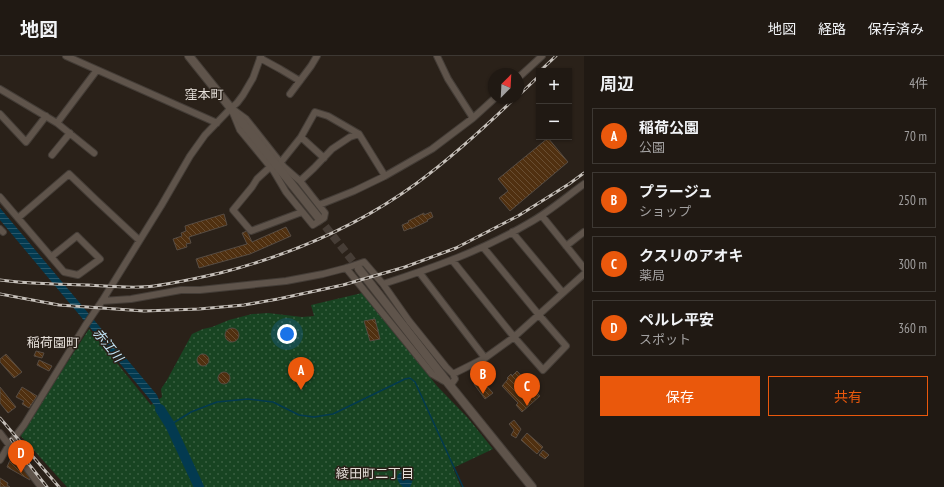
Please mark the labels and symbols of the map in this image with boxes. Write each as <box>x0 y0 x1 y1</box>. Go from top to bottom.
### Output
north arrow <box>488 68 524 104</box>
district label: 窪本町 <box>184 86 224 103</box>
water label: 赤江川 <box>89 324 128 367</box>
your location <box>277 324 297 344</box>
district label: 稲荷園町 <box>27 334 79 351</box>
pin: A <box>288 357 314 390</box>
pin: B <box>470 361 496 394</box>
pin: C <box>514 373 540 406</box>
pin: D <box>8 440 34 473</box>
district label: 綾田町二丁目 <box>336 465 414 482</box>

